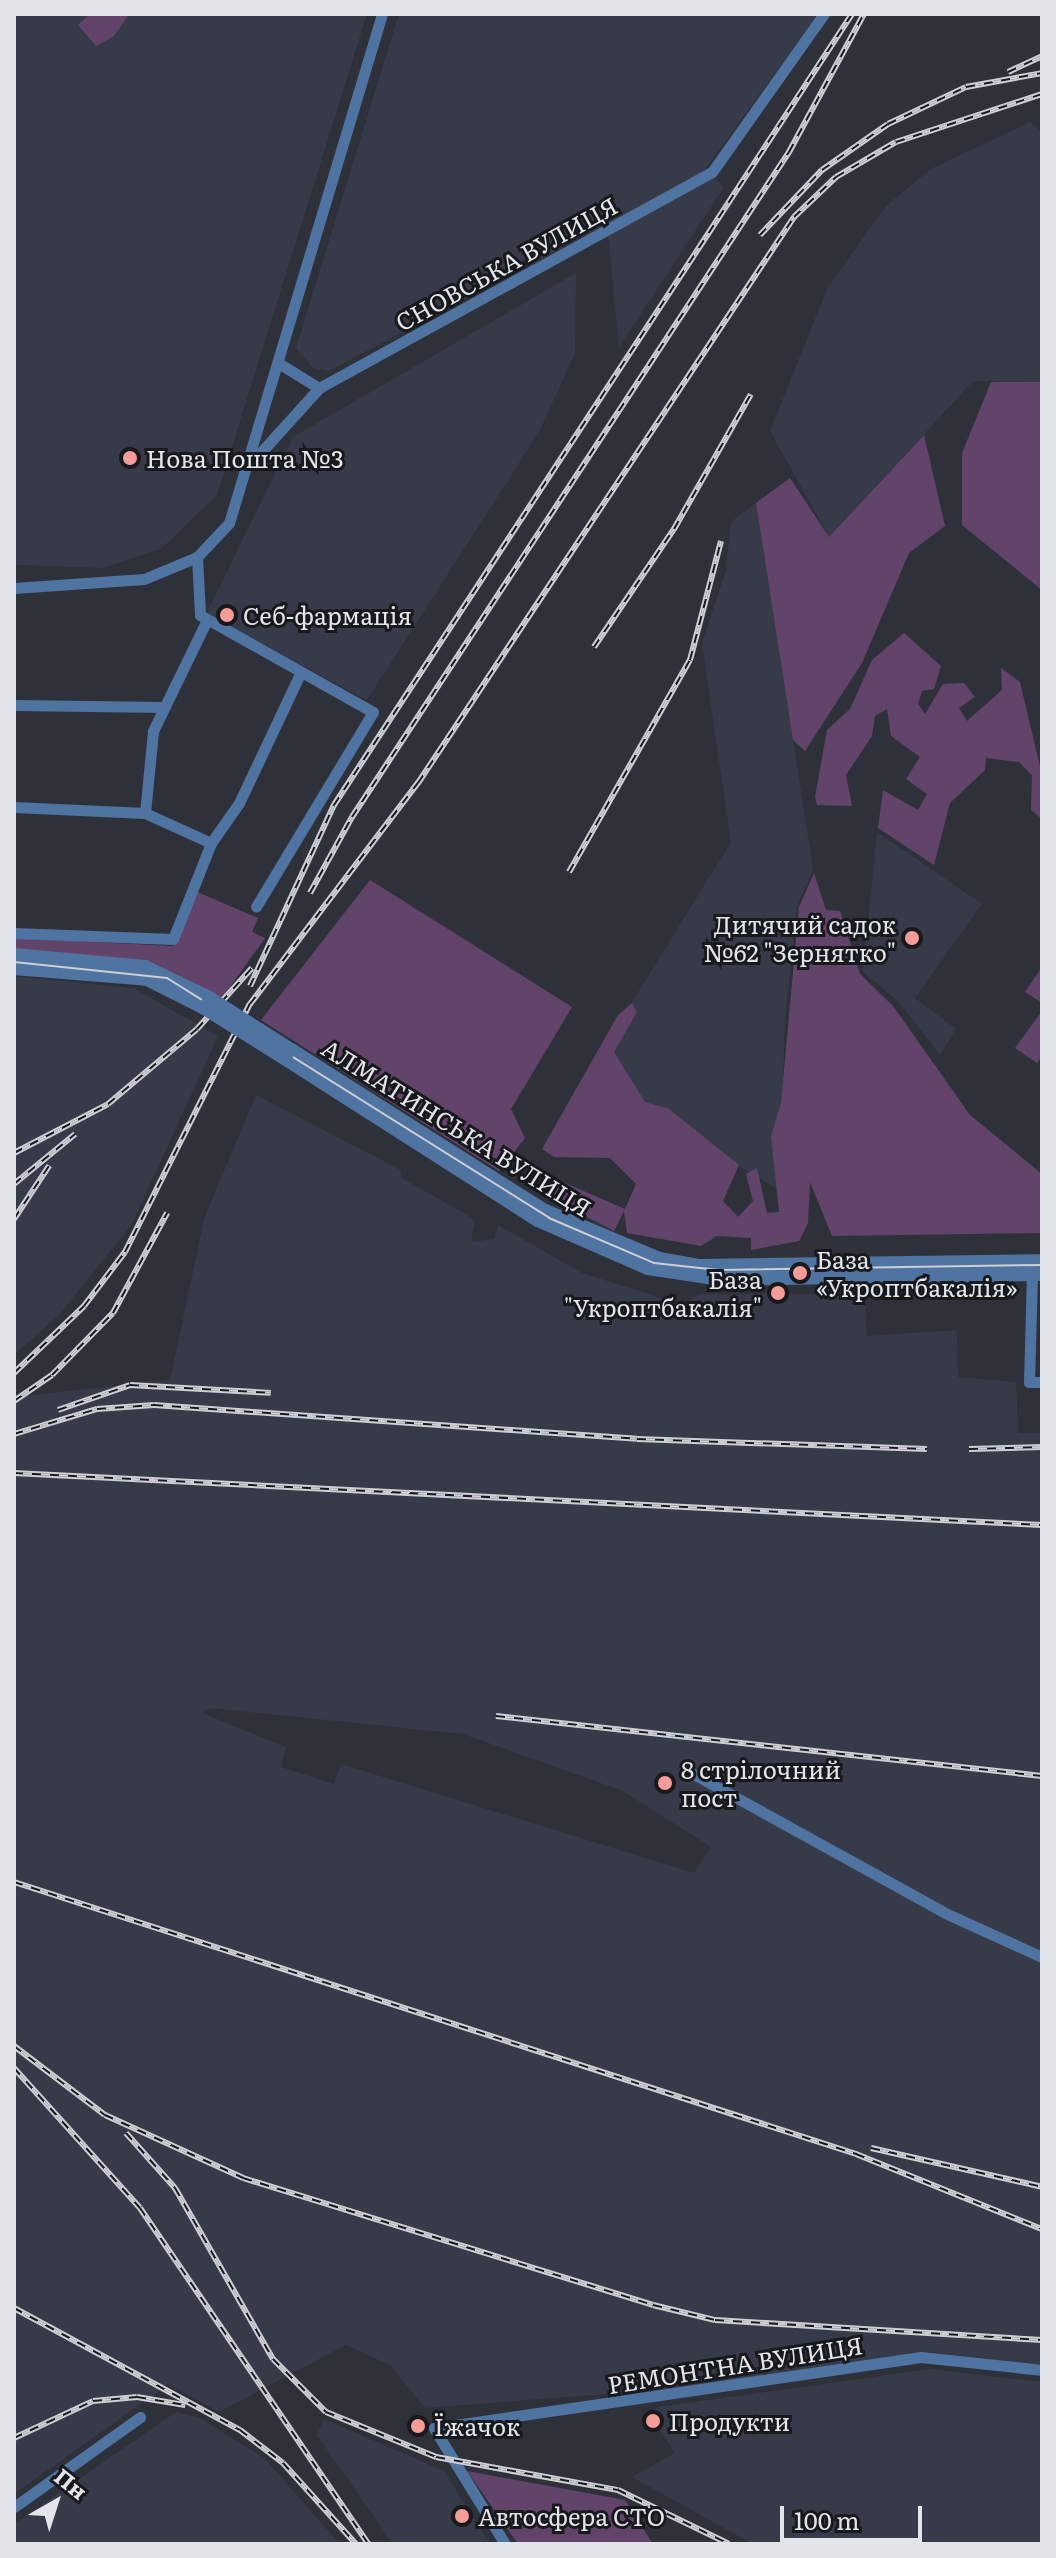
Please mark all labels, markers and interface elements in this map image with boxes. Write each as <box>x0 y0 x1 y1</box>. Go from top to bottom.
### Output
street label: СНОВСЬКА ВУЛИЦЯ <box>390 190 622 336</box>
place label: Нова Пошта №3 <box>146 444 344 472</box>
marker: Нова Пошта №3 <box>121 449 139 467</box>
place label: Себ-фармація <box>243 601 412 629</box>
marker: Себ-фармація <box>218 606 236 624</box>
place label: Дитячий садок №62 "Зернятко" <box>704 910 896 966</box>
marker: Дитячий садок №62 "Зернятко" <box>903 929 921 947</box>
street label: АЛМАТИНСЬКА ВУЛИЦЯ <box>317 1032 597 1222</box>
place label: База «Укроптбакалія» <box>816 1245 1018 1301</box>
marker: База «Укроптбакалія» <box>791 1264 809 1282</box>
place label: База "Укроптбакалія" <box>564 1265 762 1321</box>
marker: База "Укроптбакалія" <box>769 1284 787 1302</box>
place label: 8 стрілочний пост <box>681 1755 841 1811</box>
marker: 8 стрілочний пост <box>656 1774 674 1792</box>
street label: РЕМОНТНА ВУЛИЦЯ <box>605 2330 865 2398</box>
place label: Продукти <box>669 2407 790 2435</box>
place label: Їжачок <box>434 2412 520 2440</box>
marker: Продукти <box>644 2412 662 2430</box>
marker: Їжачок <box>409 2417 427 2435</box>
text: Пн <box>48 2459 95 2507</box>
north arrow <box>16 2462 96 2542</box>
scale bar <box>784 2490 926 2540</box>
place label: Автосфера СТО <box>478 2502 665 2530</box>
text: 100 m <box>794 2502 860 2537</box>
marker: Автосфера СТО <box>453 2507 471 2525</box>

